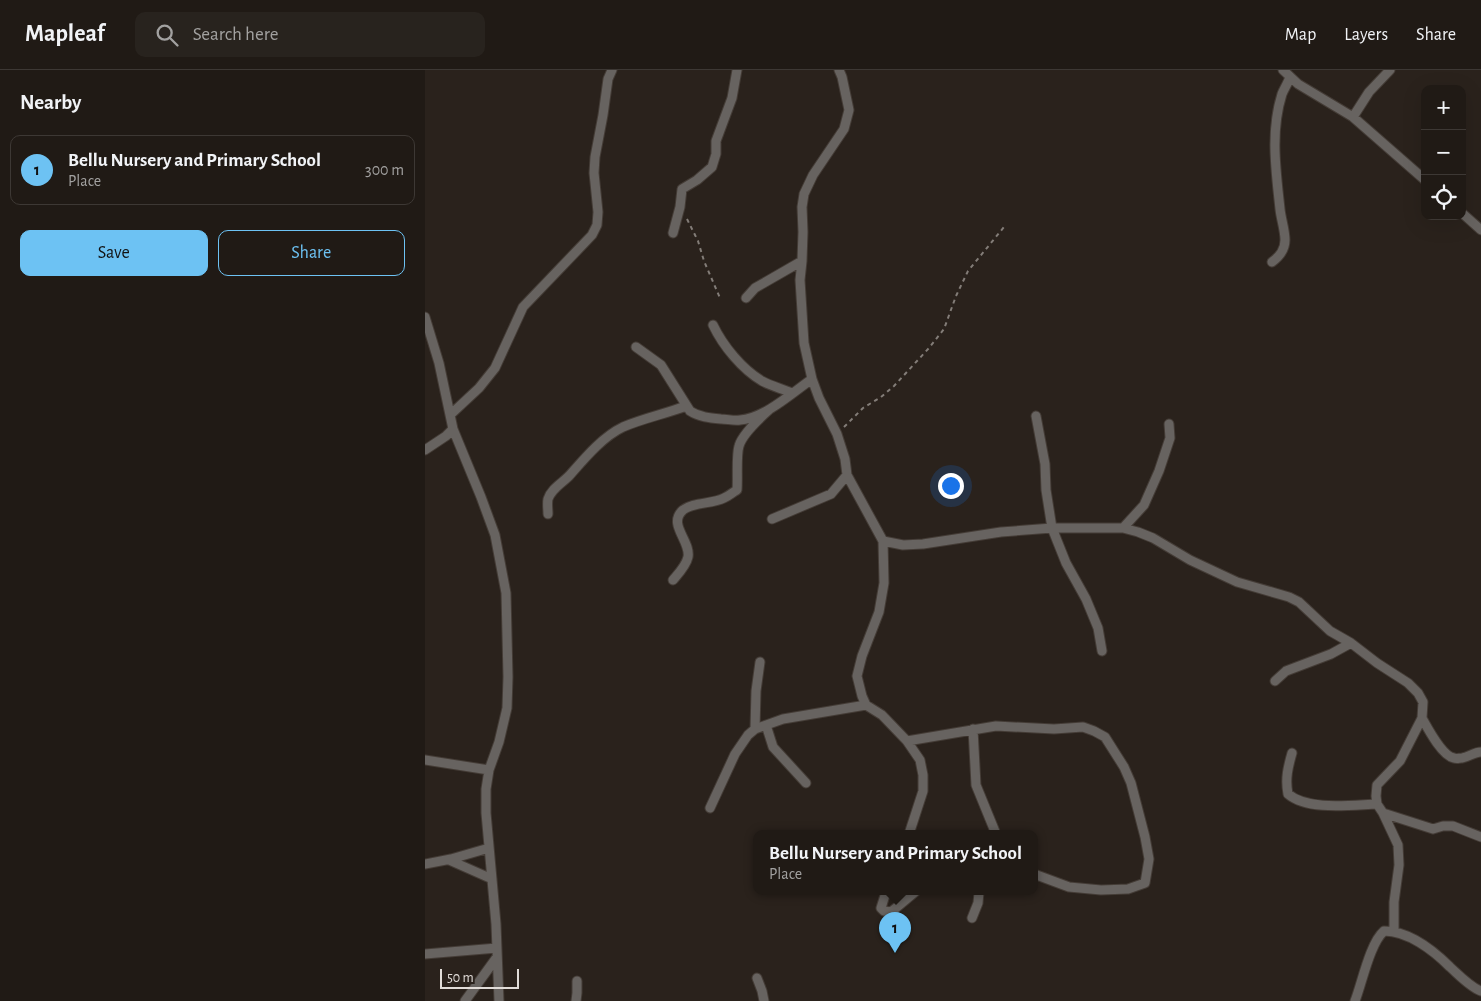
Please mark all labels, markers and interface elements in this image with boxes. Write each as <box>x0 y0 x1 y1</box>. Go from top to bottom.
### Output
search box <box>135 12 485 57</box>
icon: search <box>153 21 181 49</box>
text: Mapleaf <box>25 22 105 46</box>
text: Search here <box>193 25 279 44</box>
text: Map <box>1285 26 1316 44</box>
text: Layers <box>1344 26 1388 44</box>
text: Share <box>1416 26 1456 44</box>
map controls <box>1421 85 1466 220</box>
button: + <box>1421 85 1466 130</box>
text: Nearby <box>20 92 81 113</box>
button: − <box>1421 130 1466 175</box>
text: Bellu Nursery and Primary School <box>68 151 321 170</box>
text: 1 <box>34 162 40 178</box>
text: 300 m <box>365 162 404 178</box>
text: Place <box>68 173 101 189</box>
button: locate <box>1421 175 1466 220</box>
button: Save <box>20 230 208 276</box>
button: Share <box>218 230 405 276</box>
your location <box>938 473 964 499</box>
popup <box>753 830 1038 895</box>
text: Bellu Nursery and Primary School <box>769 844 1022 863</box>
text: Place <box>769 866 802 882</box>
pin: 1 <box>879 912 911 953</box>
scale bar <box>440 966 519 989</box>
text: 50 m <box>447 971 474 985</box>

